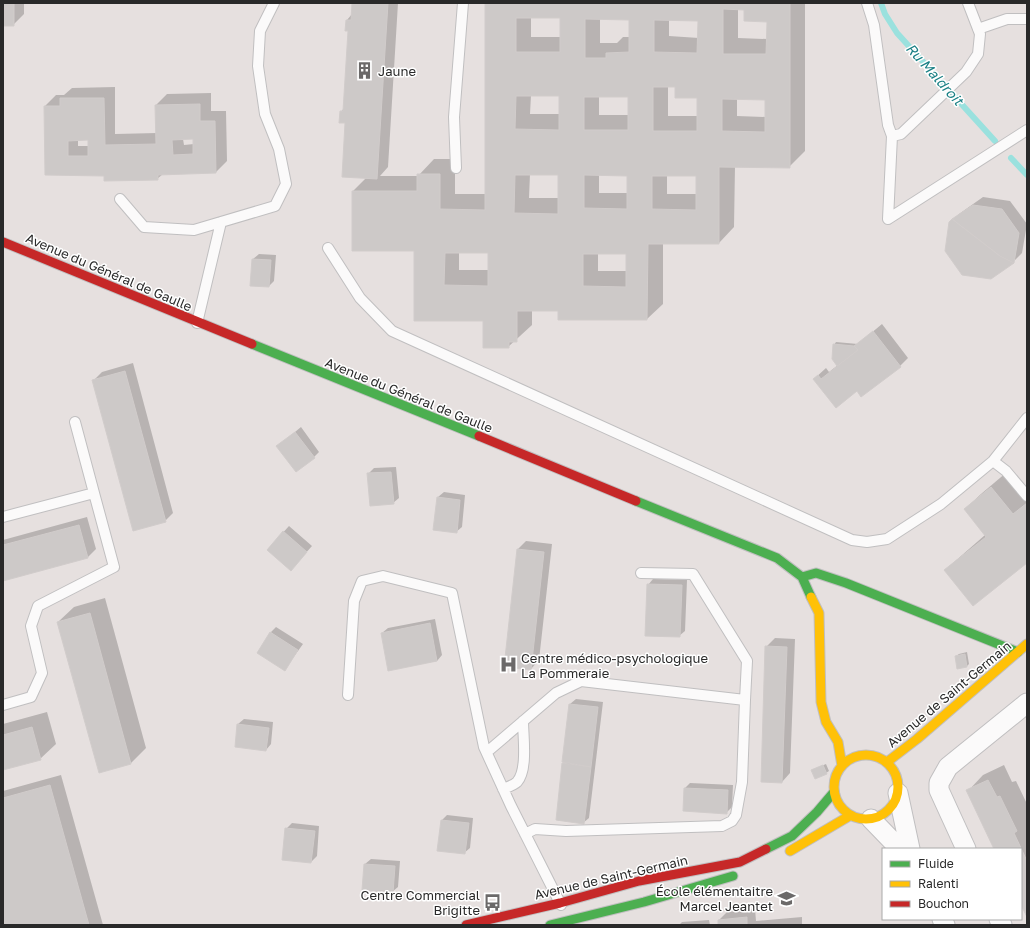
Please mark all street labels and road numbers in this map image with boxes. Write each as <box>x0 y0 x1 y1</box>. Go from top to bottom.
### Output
street label: Avenue du Général de Gaulle <box>23 230 195 314</box>
street label: Avenue du Général de Gaulle <box>323 354 495 436</box>
street label: Avenue de Saint-Germain <box>884 637 1014 751</box>
street label: Avenue de Saint-Germain <box>533 852 689 902</box>

